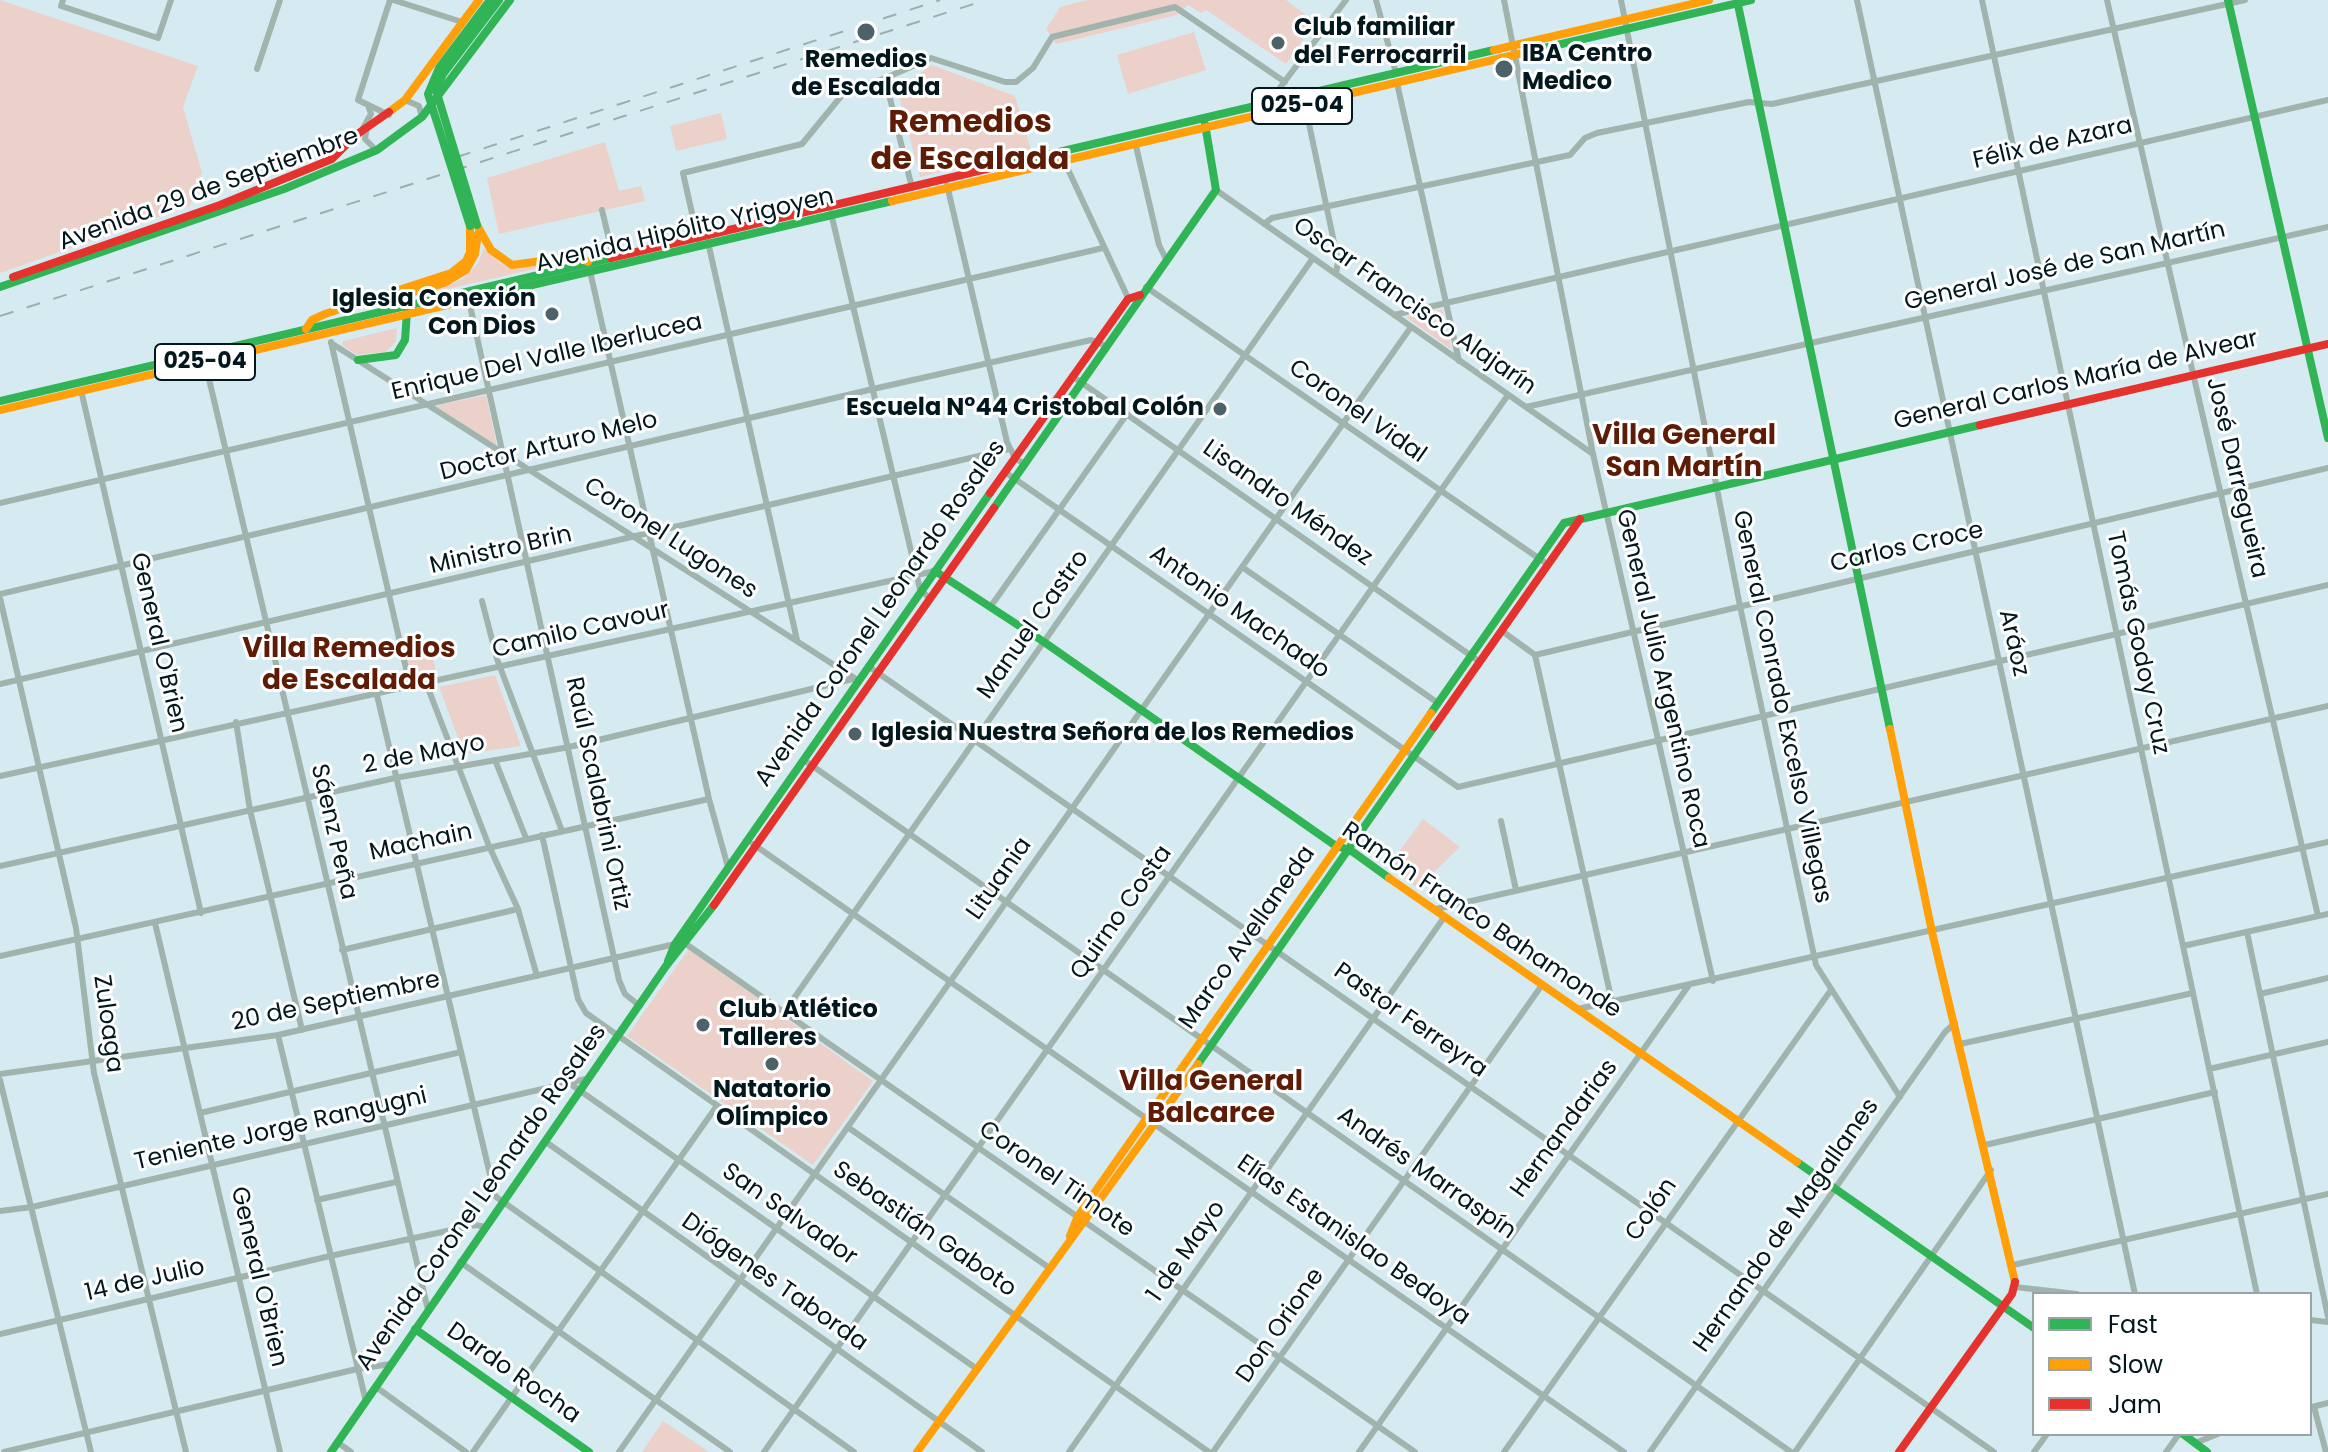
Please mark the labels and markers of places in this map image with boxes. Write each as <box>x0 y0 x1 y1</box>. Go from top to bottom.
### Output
place label: Club familiar del Ferrocarril <box>1294 15 1467 71</box>
marker: Remedios de Escalada <box>855 21 877 43</box>
marker: Club familiar del Ferrocarril <box>1269 34 1287 52</box>
place label: IBA Centro Medico <box>1522 41 1652 97</box>
place label: Remedios de Escalada <box>791 47 941 103</box>
marker: IBA Centro Medico <box>1493 58 1515 80</box>
place label: Iglesia Conexión Con Dios <box>332 286 536 342</box>
marker: Iglesia Conexión Con Dios <box>543 305 561 323</box>
place label: Escuela N°44 Cristobal Colón <box>846 395 1204 423</box>
marker: Escuela N°44 Cristobal Colón <box>1211 400 1229 418</box>
place label: Iglesia Nuestra Señora de los Remedios <box>871 720 1354 748</box>
marker: Iglesia Nuestra Señora de los Remedios <box>846 725 864 743</box>
place label: Club Atlético Talleres <box>719 997 878 1053</box>
marker: Club Atlético Talleres <box>694 1016 712 1034</box>
marker: Natatorio Olímpico <box>763 1055 781 1073</box>
place label: Natatorio Olímpico <box>713 1077 831 1133</box>

